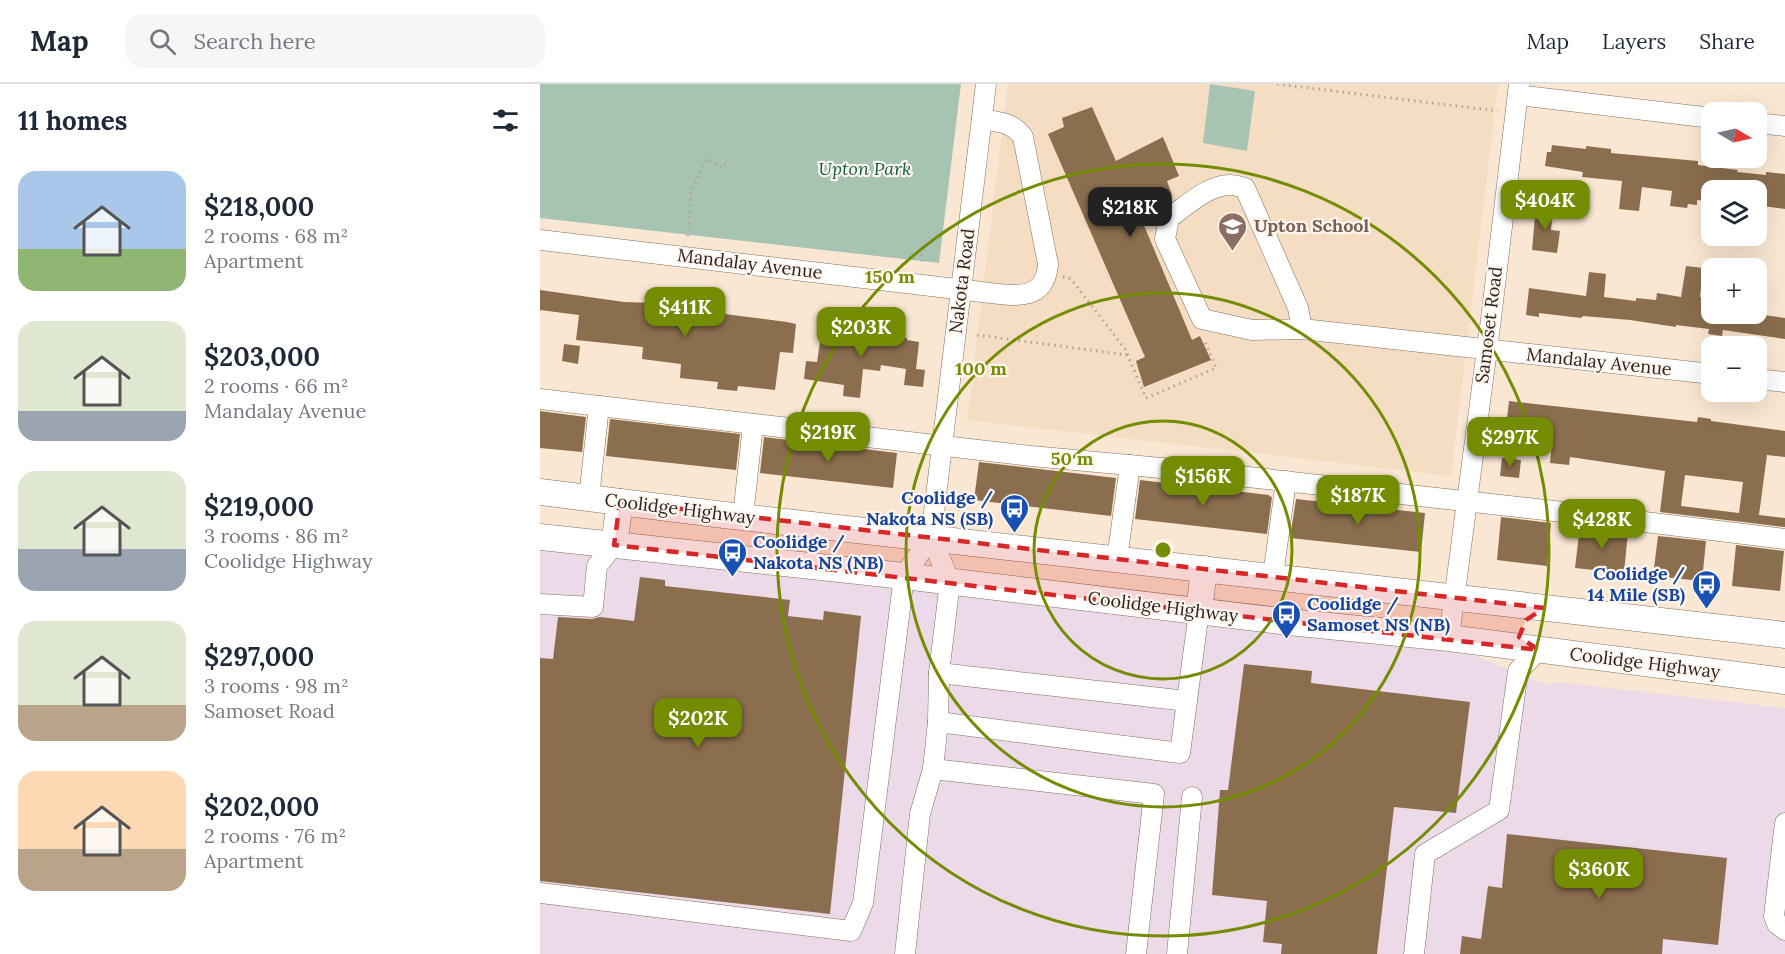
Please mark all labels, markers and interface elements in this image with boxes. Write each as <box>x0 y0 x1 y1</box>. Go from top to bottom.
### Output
search box <box>125 14 545 68</box>
text: Map <box>30 23 89 59</box>
icon: search <box>146 25 179 58</box>
text: Search here <box>194 27 316 55</box>
text: Map <box>1526 28 1569 55</box>
text: Layers <box>1602 28 1666 55</box>
text: Share <box>1699 28 1755 55</box>
north arrow <box>1701 102 1767 168</box>
map controls <box>1701 102 1767 402</box>
text: 11 homes <box>18 104 127 137</box>
icon: filters <box>489 104 522 137</box>
park label: Upton Park <box>819 157 911 180</box>
pin: $404K <box>1503 180 1587 231</box>
button: layers <box>1701 180 1767 246</box>
pin: $218K <box>1088 187 1172 238</box>
text: $404K <box>1515 187 1575 212</box>
text: $218,000 <box>204 190 314 223</box>
text: $218K <box>1102 194 1158 219</box>
icon: home <box>66 195 138 267</box>
school or university icon: Upton School <box>1217 210 1249 252</box>
place label: Upton School <box>1254 214 1369 237</box>
text: 2 rooms · 68 m² <box>204 223 348 248</box>
street label: Nakota Road <box>944 227 979 335</box>
street label: Mandalay Avenue <box>676 243 824 284</box>
text: Apartment <box>204 248 304 273</box>
button: + <box>1701 258 1767 324</box>
text: 150 m <box>865 265 915 288</box>
street label: Samoset Road <box>1470 265 1507 385</box>
pin: $411K <box>643 287 727 338</box>
text: $411K <box>658 294 712 319</box>
pin: $203K <box>819 307 903 358</box>
text: $203K <box>831 314 891 339</box>
button: − <box>1701 336 1767 402</box>
text: $203,000 <box>204 340 320 373</box>
street label: Mandalay Avenue <box>1525 342 1673 381</box>
icon: home <box>66 345 138 417</box>
text: 100 m <box>955 357 1007 380</box>
text: 2 rooms · 66 m² <box>204 373 349 398</box>
text: Mandalay Avenue <box>204 398 366 423</box>
pin: $219K <box>786 412 870 463</box>
pin: $297K <box>1468 417 1552 468</box>
text: $219K <box>800 419 856 444</box>
text: $297K <box>1481 424 1539 449</box>
text: 50 m <box>1051 447 1094 470</box>
pin: $156K <box>1161 456 1245 507</box>
text: $156K <box>1175 463 1231 488</box>
pin: $187K <box>1316 475 1400 526</box>
text: $187K <box>1331 482 1385 507</box>
place label: Coolidge / Nakota NS (SB) <box>866 486 993 530</box>
street label: Coolidge Highway <box>603 488 757 529</box>
text: $219,000 <box>204 490 314 523</box>
bus stop icon: Coolidge / Nakota NS (SB) <box>998 492 1030 534</box>
icon: home <box>66 495 138 567</box>
pin: $428K <box>1560 499 1644 550</box>
text: $428K <box>1572 506 1632 531</box>
text: 3 rooms · 86 m² <box>204 523 349 548</box>
place label: Coolidge / Nakota NS (NB) <box>753 530 883 574</box>
bus stop icon: Coolidge / Nakota NS (NB) <box>716 536 748 578</box>
centre of rings <box>1153 540 1173 560</box>
text: Coolidge Highway <box>204 548 372 573</box>
place label: Coolidge / 14 Mile (SB) <box>1587 562 1685 606</box>
bus stop icon: Coolidge / 14 Mile (SB) <box>1690 568 1722 610</box>
street label: Coolidge Highway <box>1086 586 1240 627</box>
place label: Coolidge / Samoset NS (NB) <box>1307 592 1450 636</box>
bus stop icon: Coolidge / Samoset NS (NB) <box>1270 598 1302 640</box>
text: $297,000 <box>204 640 314 673</box>
street label: Coolidge Highway <box>1568 642 1722 683</box>
icon: home <box>66 645 138 717</box>
text: 3 rooms · 98 m² <box>204 673 349 698</box>
text: Samoset Road <box>204 698 335 723</box>
pin: $202K <box>656 698 740 749</box>
text: $202K <box>668 705 728 730</box>
text: $202,000 <box>204 790 319 823</box>
icon: home <box>66 795 138 867</box>
text: 2 rooms · 76 m² <box>204 823 346 848</box>
text: Apartment <box>204 848 304 873</box>
pin: $360K <box>1557 849 1641 900</box>
text: $360K <box>1568 856 1630 881</box>

